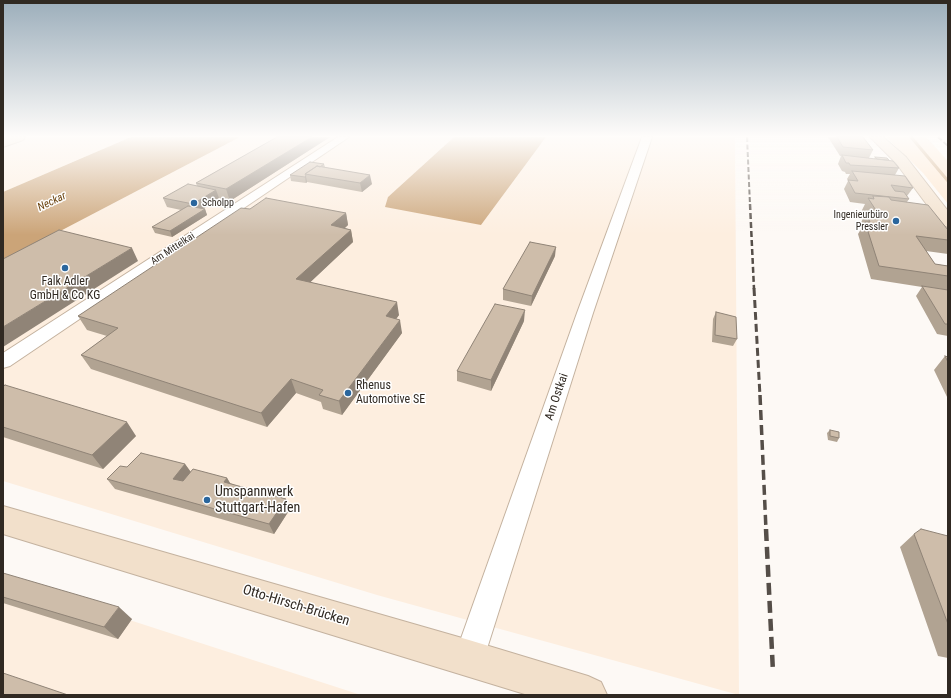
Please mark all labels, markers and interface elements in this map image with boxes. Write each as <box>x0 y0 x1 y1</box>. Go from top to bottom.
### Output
water label: Neckar <box>36 190 68 214</box>
place label: Scholpp <box>202 197 234 209</box>
marker: Scholpp <box>189 198 199 208</box>
place label: Ingenieurbüro Pressler <box>834 209 888 232</box>
marker: Ingenieurbüro Pressler <box>891 216 901 226</box>
street label: Am Mittelkai <box>149 230 197 268</box>
marker: Falk Adler GmbH & Co KG <box>60 263 70 273</box>
place label: Falk Adler GmbH & Co KG <box>30 275 100 303</box>
street label: Am Ostkai <box>542 372 572 422</box>
place label: Rhenus Automotive SE <box>356 379 425 407</box>
marker: Rhenus Automotive SE <box>343 388 353 398</box>
place label: Umspannwerk Stuttgart-Hafen <box>215 484 300 516</box>
marker: Umspannwerk Stuttgart-Hafen <box>202 495 212 505</box>
street label: Otto-Hirsch-Brücken <box>240 582 352 630</box>

